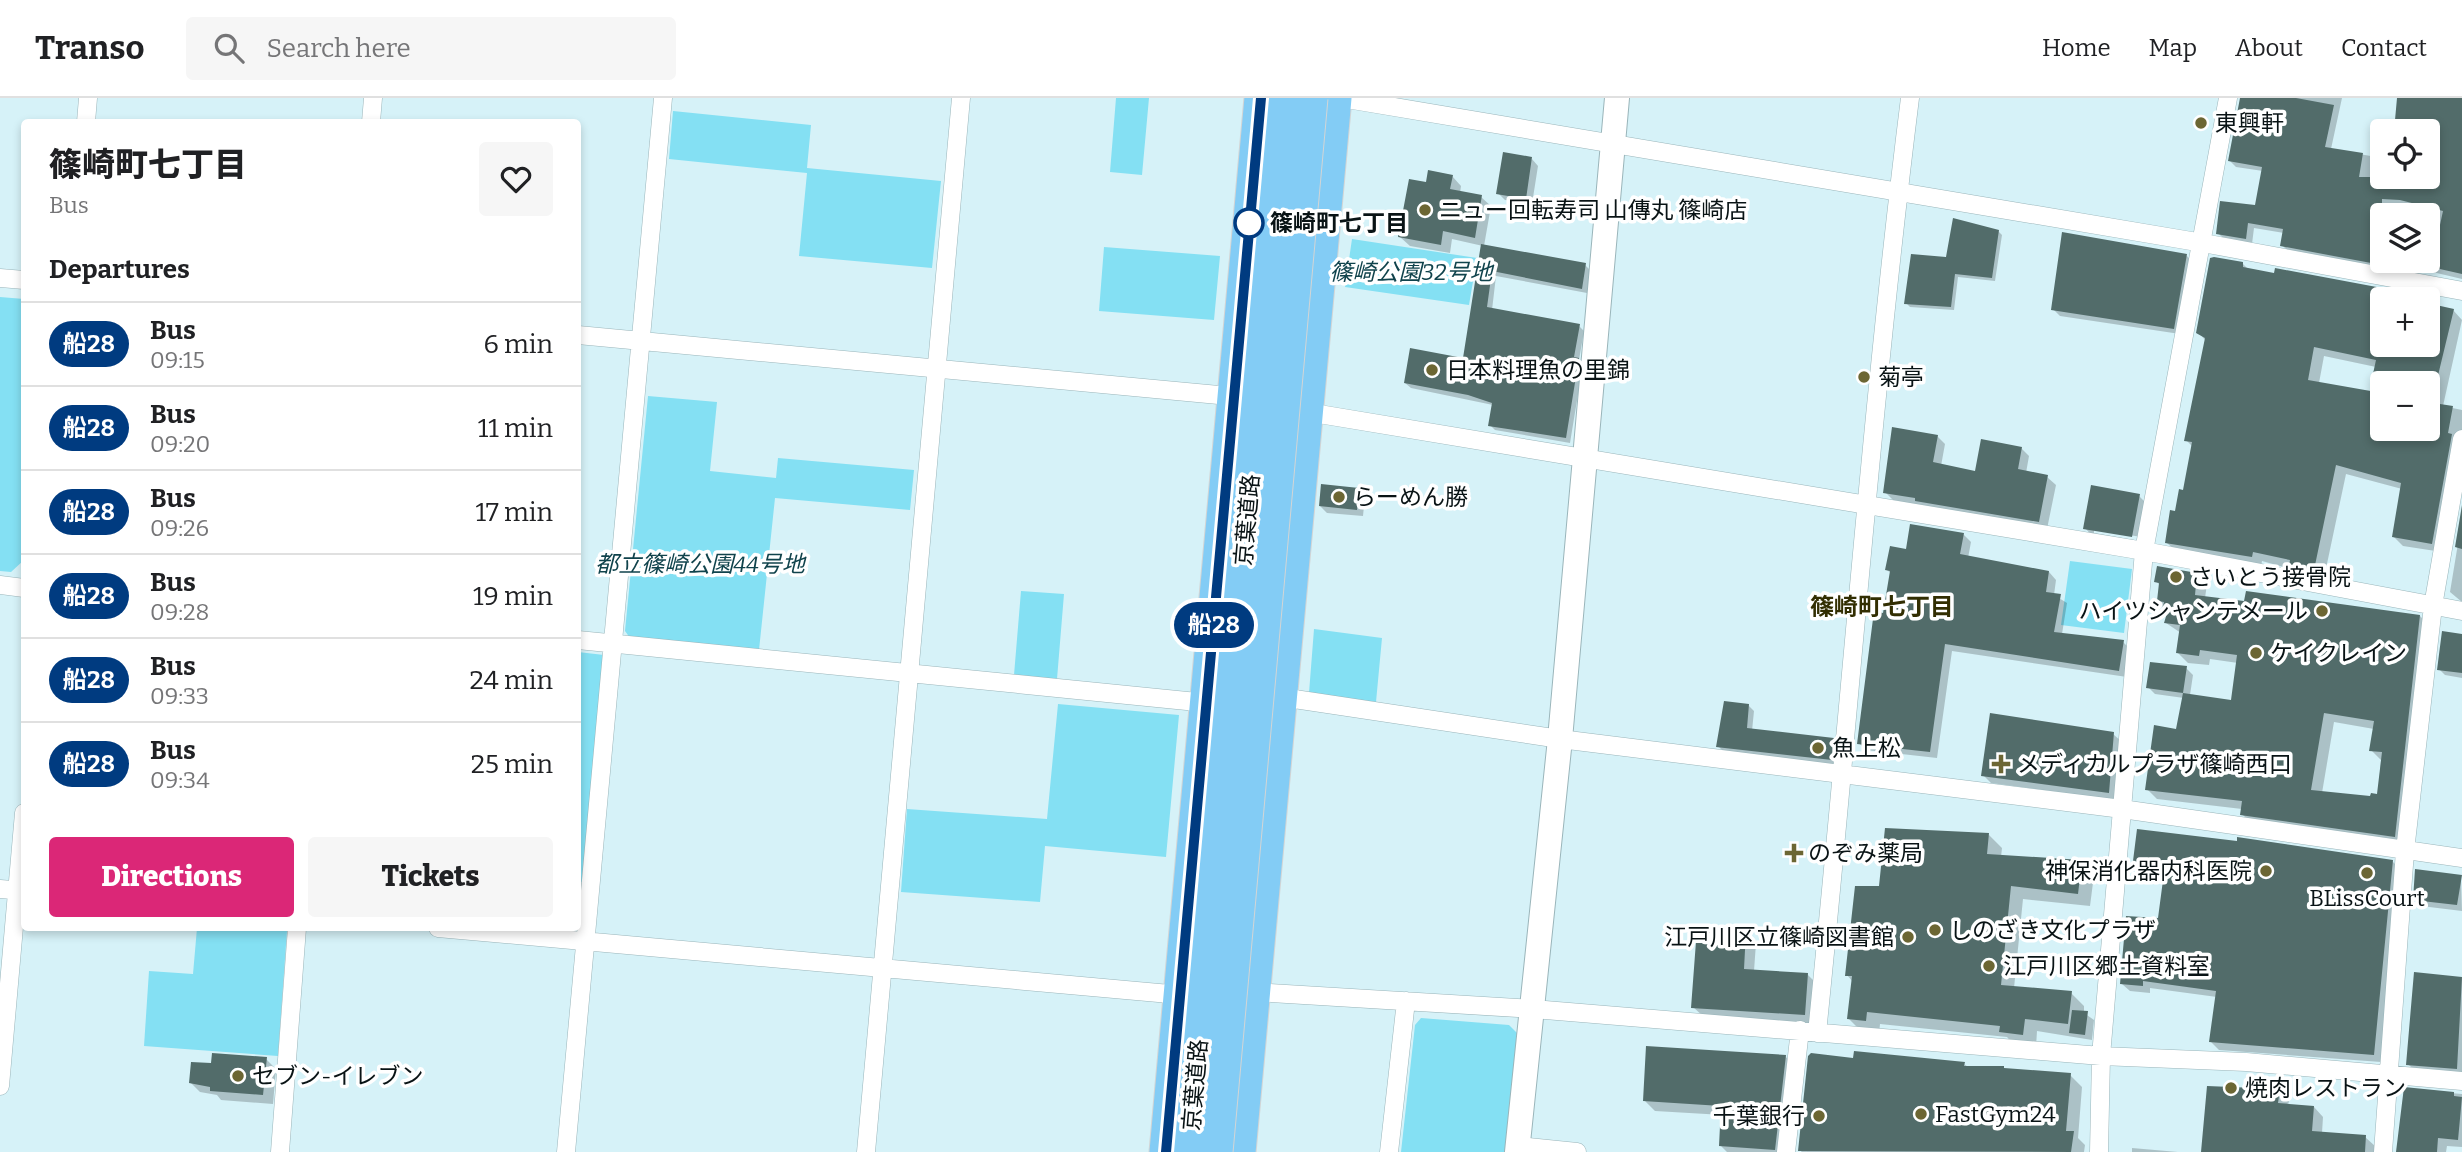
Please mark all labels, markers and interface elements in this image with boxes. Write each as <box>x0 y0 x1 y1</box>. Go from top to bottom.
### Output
search box <box>186 17 676 80</box>
text: Transo <box>35 28 144 68</box>
icon: search <box>210 29 248 67</box>
text: Search here <box>266 33 411 64</box>
text: Home <box>2042 34 2111 62</box>
text: Map <box>2149 34 2197 62</box>
text: About <box>2235 34 2303 62</box>
text: Contact <box>2341 34 2427 62</box>
place label: 東興軒 <box>2215 109 2284 137</box>
marker: 東興軒 <box>2193 115 2209 131</box>
map controls <box>2370 119 2440 441</box>
button: locate <box>2370 119 2440 189</box>
button: heart <box>479 142 553 216</box>
text: 篠崎町七丁目 <box>49 145 247 185</box>
text: Bus <box>49 191 89 219</box>
place label: ニュー回転寿司 山傳丸 篠崎店 <box>1439 196 1747 224</box>
marker: ニュー回転寿司 山傳丸 篠崎店 <box>1417 202 1433 218</box>
button: layers <box>2370 203 2440 273</box>
marker: 篠崎町七丁目 <box>1234 208 1264 238</box>
place label: 篠崎町七丁目 <box>1270 209 1408 237</box>
text: Departures <box>49 254 190 285</box>
park label: 篠崎公園32号地 <box>1330 258 1494 286</box>
button: + <box>2370 287 2440 357</box>
text: Bus <box>150 315 196 346</box>
text: 6 min <box>484 329 553 360</box>
text: 船28 <box>63 330 115 358</box>
text: 09:15 <box>150 346 205 374</box>
place label: 日本料理魚の里錦 <box>1446 356 1630 384</box>
marker: 日本料理魚の里錦 <box>1424 362 1440 378</box>
place label: 菊亭 <box>1878 363 1924 391</box>
marker: 菊亭 <box>1856 369 1872 385</box>
button: − <box>2370 371 2440 441</box>
text: Bus <box>150 399 196 430</box>
text: 11 min <box>478 413 553 444</box>
text: 船28 <box>63 414 115 442</box>
text: 09:20 <box>150 430 210 458</box>
street label: 京葉道路 <box>1229 473 1265 567</box>
text: Bus <box>150 483 196 514</box>
place label: らーめん勝 <box>1353 483 1468 511</box>
marker: らーめん勝 <box>1331 489 1347 505</box>
text: 17 min <box>475 497 553 528</box>
text: 船28 <box>63 498 115 526</box>
text: 09:26 <box>150 514 209 542</box>
park label: 都立篠崎公園44号地 <box>595 550 807 578</box>
place label: さいとう接骨院 <box>2190 563 2351 591</box>
text: Bus <box>150 567 196 598</box>
marker: さいとう接骨院 <box>2168 569 2184 585</box>
text: 19 min <box>473 581 553 612</box>
text: 船28 <box>63 582 115 610</box>
district label: 篠崎町七丁目 <box>1810 593 1954 621</box>
place label: ハイツシャンテメール <box>2078 597 2308 625</box>
text: 09:28 <box>150 598 209 626</box>
line badge: 船28 <box>1174 602 1254 648</box>
marker: ハイツシャンテメール <box>2314 603 2330 619</box>
text: 船28 <box>1188 611 1240 639</box>
place label: ケイクレイン <box>2270 639 2407 667</box>
marker: ケイクレイン <box>2248 645 2264 661</box>
text: Bus <box>150 651 196 682</box>
text: 24 min <box>469 665 553 696</box>
text: 船28 <box>63 666 115 694</box>
text: 09:33 <box>150 682 209 710</box>
place label: 魚上松 <box>1832 734 1901 762</box>
text: Bus <box>150 735 196 766</box>
marker: 魚上松 <box>1810 740 1826 756</box>
text: 25 min <box>471 749 553 780</box>
text: 船28 <box>63 750 115 778</box>
place label: メディカルプラザ篠崎西口 <box>2017 750 2291 778</box>
marker: メディカルプラザ篠崎西口 <box>1991 754 2011 774</box>
text: 09:34 <box>150 766 210 794</box>
button: Directions <box>49 837 294 917</box>
button: Tickets <box>308 837 553 917</box>
place label: のぞみ薬局 <box>1808 839 1923 867</box>
marker: のぞみ薬局 <box>1786 845 1802 861</box>
place label: 神保消化器内科医院 <box>2045 857 2252 885</box>
marker: 神保消化器内科医院 <box>2258 863 2274 879</box>
marker: BLissCourt <box>2359 865 2375 881</box>
place label: BLissCourt <box>2309 884 2425 912</box>
place label: しのざき文化プラザ <box>1949 916 2156 944</box>
marker: しのざき文化プラザ <box>1927 922 1943 938</box>
place label: 江戸川区立篠崎図書館 <box>1664 923 1894 951</box>
marker: 江戸川区立篠崎図書館 <box>1900 929 1916 945</box>
place label: 江戸川区郷土資料室 <box>2003 952 2210 980</box>
marker: 江戸川区郷土資料室 <box>1981 958 1997 974</box>
street label: 京葉道路 <box>1177 1038 1213 1132</box>
place label: セブン-イレブン <box>252 1062 424 1090</box>
marker: セブン-イレブン <box>230 1068 246 1084</box>
place label: 焼肉レストラン <box>2245 1074 2406 1102</box>
marker: 焼肉レストラン <box>2223 1080 2239 1096</box>
place label: FastGym24 <box>1935 1100 2056 1128</box>
place label: 千葉銀行 <box>1713 1102 1805 1130</box>
marker: FastGym24 <box>1913 1106 1929 1122</box>
marker: 千葉銀行 <box>1811 1108 1827 1124</box>

